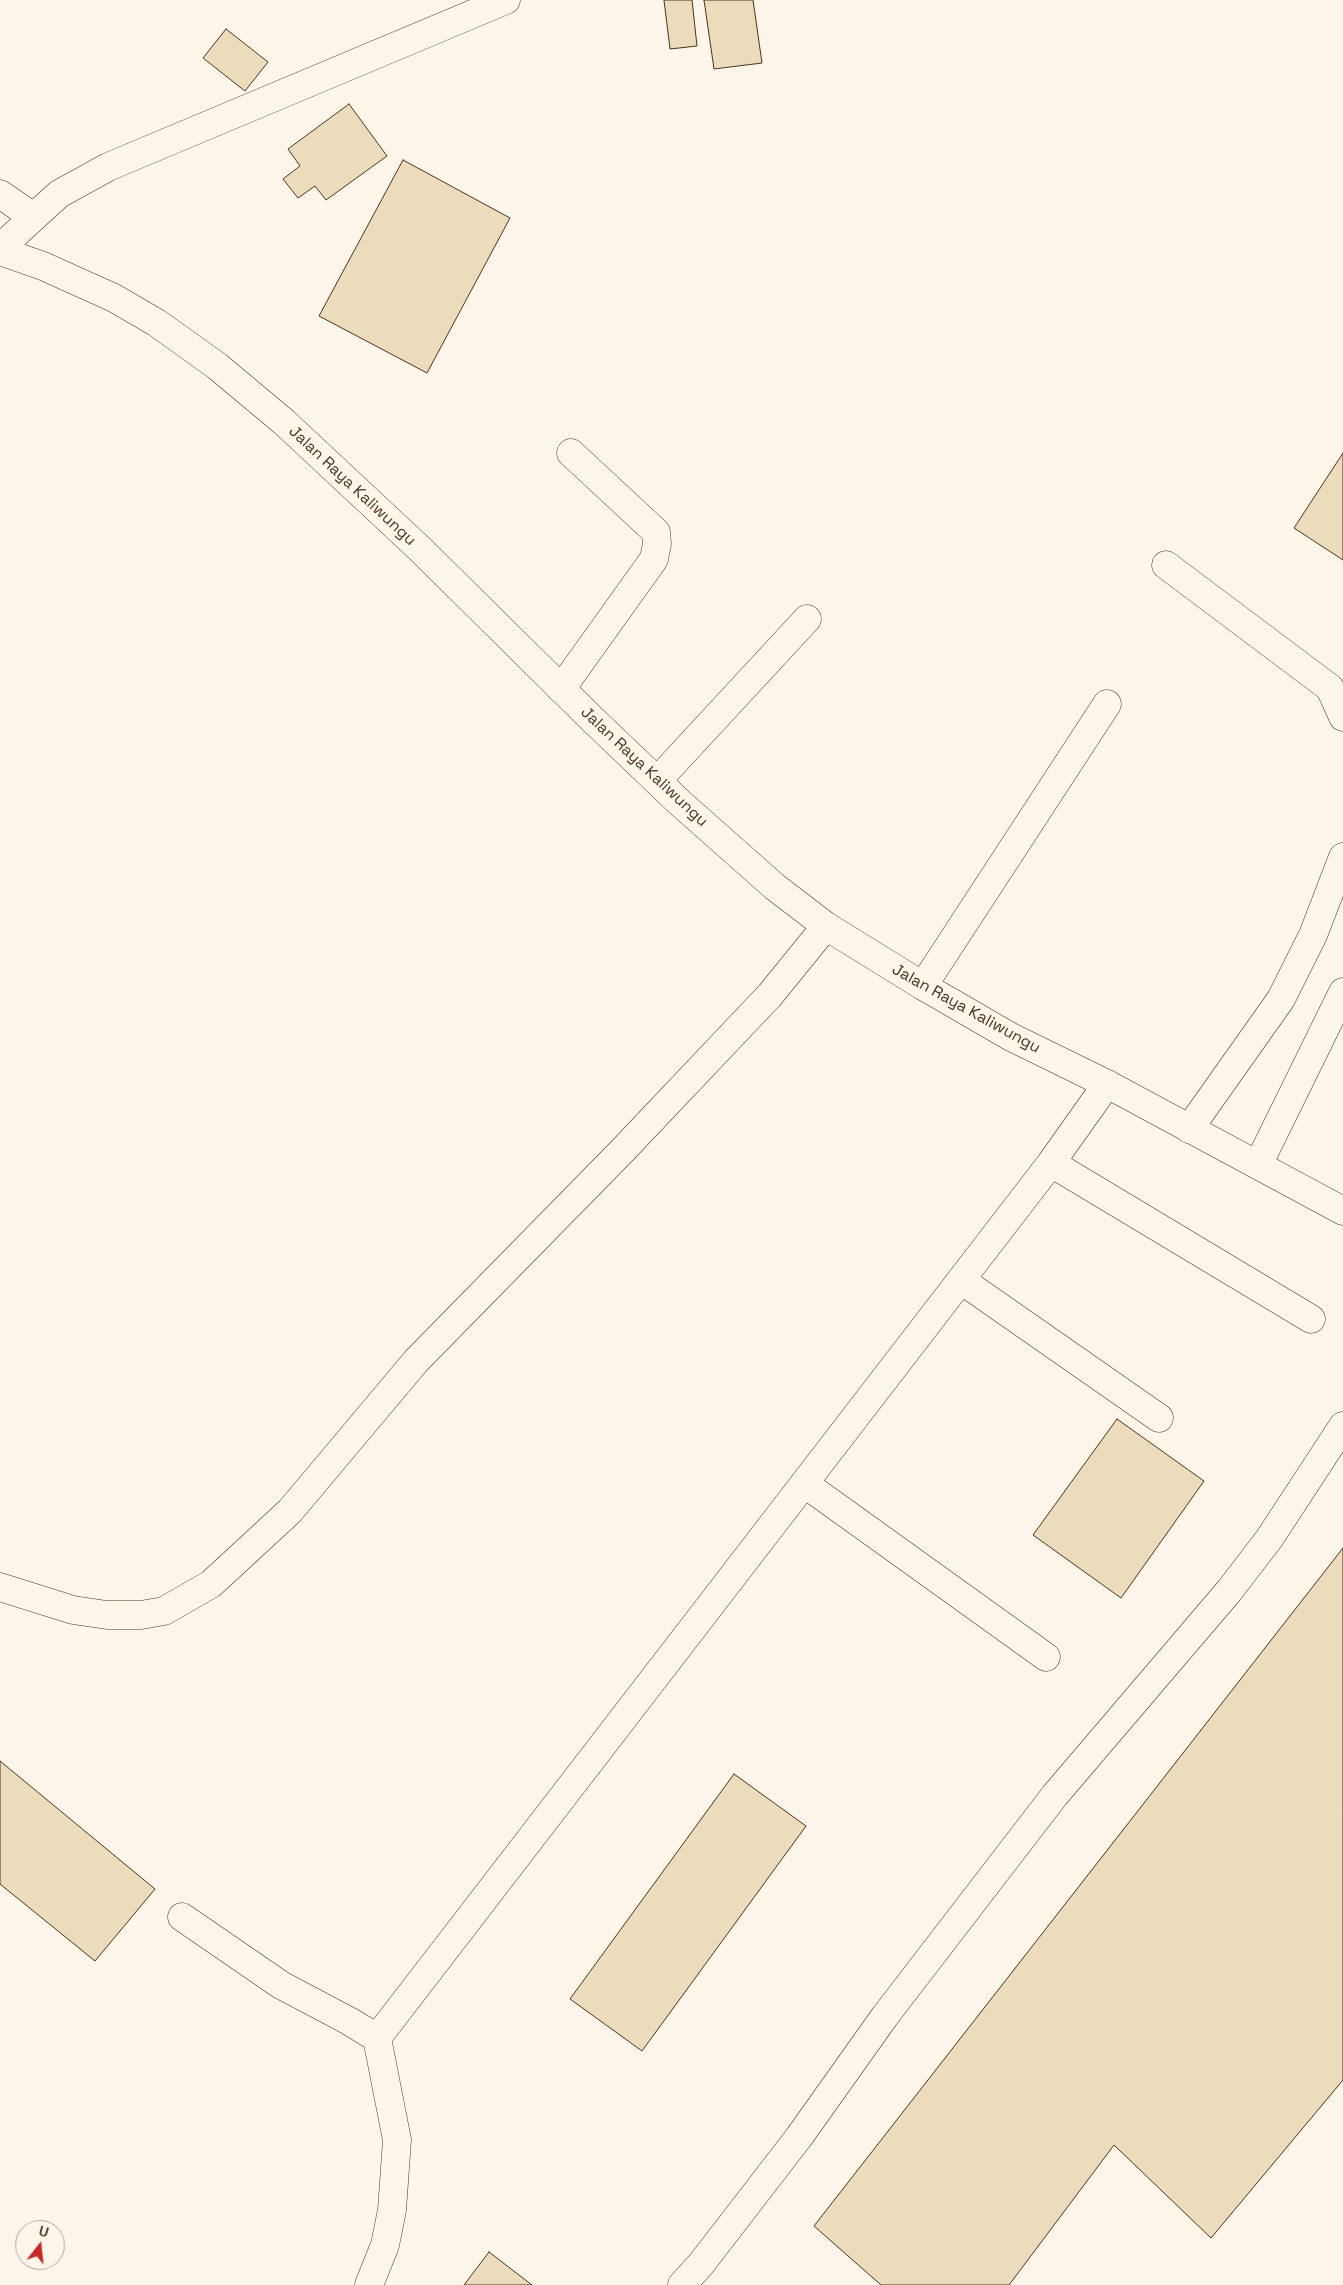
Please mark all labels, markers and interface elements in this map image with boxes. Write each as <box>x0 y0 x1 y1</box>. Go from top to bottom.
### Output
street label: Jalan Raya Kaliwungu <box>284 422 420 550</box>
street label: Jalan Raya Kaliwungu <box>576 703 712 831</box>
street label: Jalan Raya Kaliwungu <box>888 960 1044 1058</box>
north arrow <box>15 2220 65 2270</box>
text: U <box>37 2222 51 2241</box>

